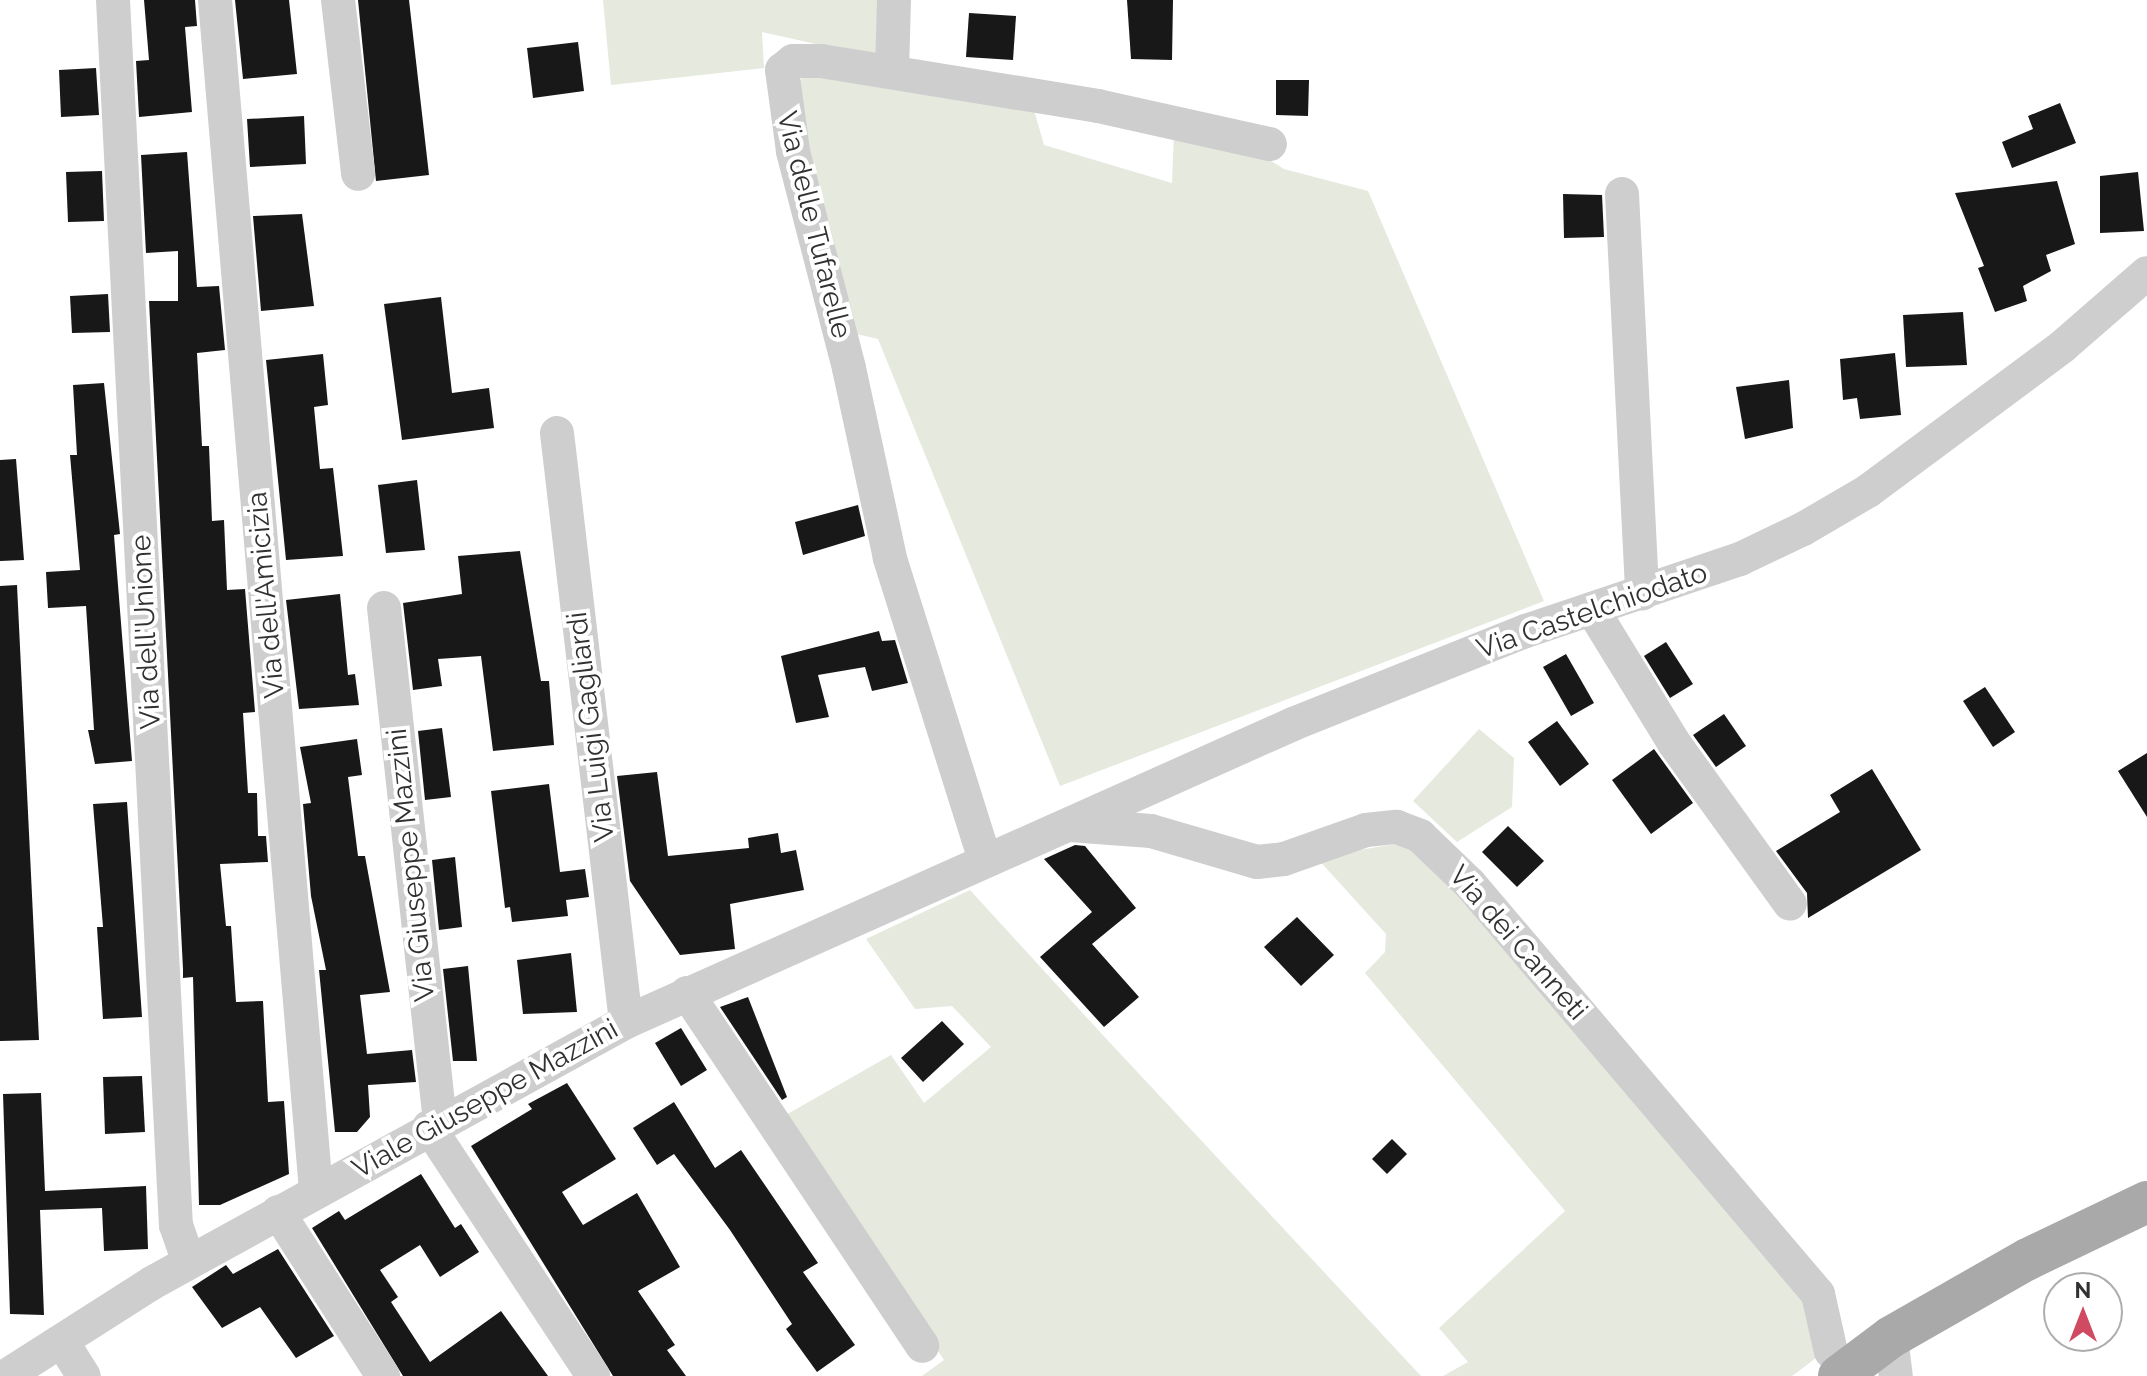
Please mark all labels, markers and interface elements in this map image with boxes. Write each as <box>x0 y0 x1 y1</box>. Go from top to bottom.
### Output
street label: Via delle Tufarelle <box>769 108 859 342</box>
street label: Via dell'Amicizia <box>240 490 292 700</box>
street label: Via dell'Unione <box>124 534 168 730</box>
street label: Via Castelchiodato <box>1472 556 1712 666</box>
street label: Via Luigi Gagliardi <box>560 610 622 844</box>
street label: Via Giuseppe Mazzini <box>380 727 442 1003</box>
street label: Via dei Canneti <box>1442 859 1594 1027</box>
street label: Viale Giuseppe Mazzini <box>346 1012 624 1186</box>
north arrow <box>2043 1272 2123 1352</box>
text: N <box>2075 1277 2091 1303</box>

